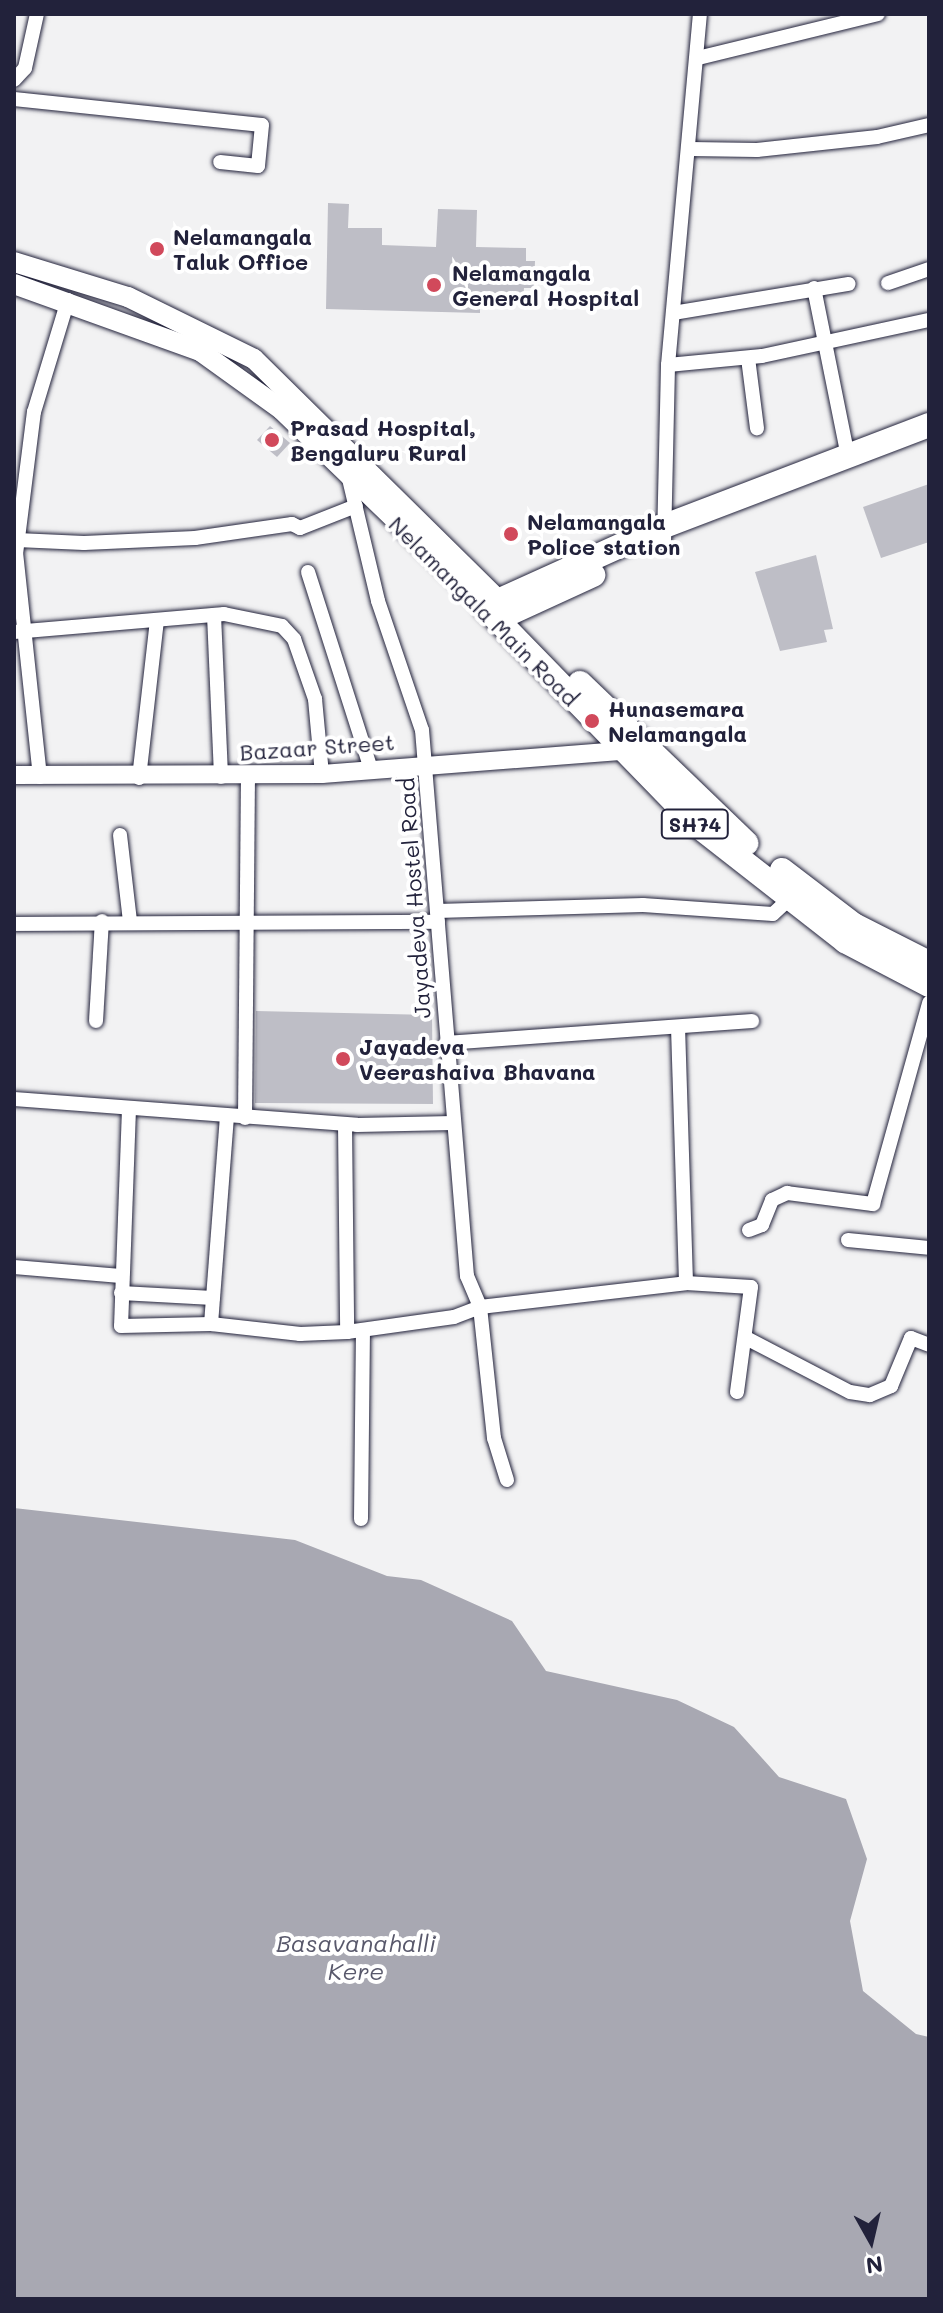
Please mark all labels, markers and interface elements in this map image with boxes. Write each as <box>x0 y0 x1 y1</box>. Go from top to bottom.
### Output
place label: Nelamangala Taluk Office <box>173 223 312 274</box>
marker: Nelamangala Taluk Office <box>148 240 166 258</box>
place label: Nelamangala General Hospital <box>452 259 639 310</box>
marker: Nelamangala General Hospital <box>423 274 445 296</box>
place label: Prasad Hospital, Bengaluru Rural <box>290 414 476 466</box>
marker: Prasad Hospital, Bengaluru Rural <box>261 429 283 451</box>
place label: Nelamangala Police station <box>527 508 680 560</box>
street label: Nelamangala Main Road <box>384 511 584 711</box>
marker: Nelamangala Police station <box>502 525 520 543</box>
place label: Hunasemara Nelamangala <box>608 695 747 746</box>
marker: Hunasemara Nelamangala <box>583 712 601 730</box>
street label: Bazaar Street <box>239 728 395 766</box>
street label: Jayadeva Hostel Road <box>392 777 436 1019</box>
road number: SH74 <box>659 808 731 840</box>
place label: Jayadeva Veerashaiva Bhavana <box>359 1033 596 1084</box>
marker: Jayadeva Veerashaiva Bhavana <box>334 1050 352 1068</box>
water label: Basavanahalli Kere <box>276 1929 436 1985</box>
north arrow <box>831 2201 911 2281</box>
text: N <box>864 2250 885 2281</box>

